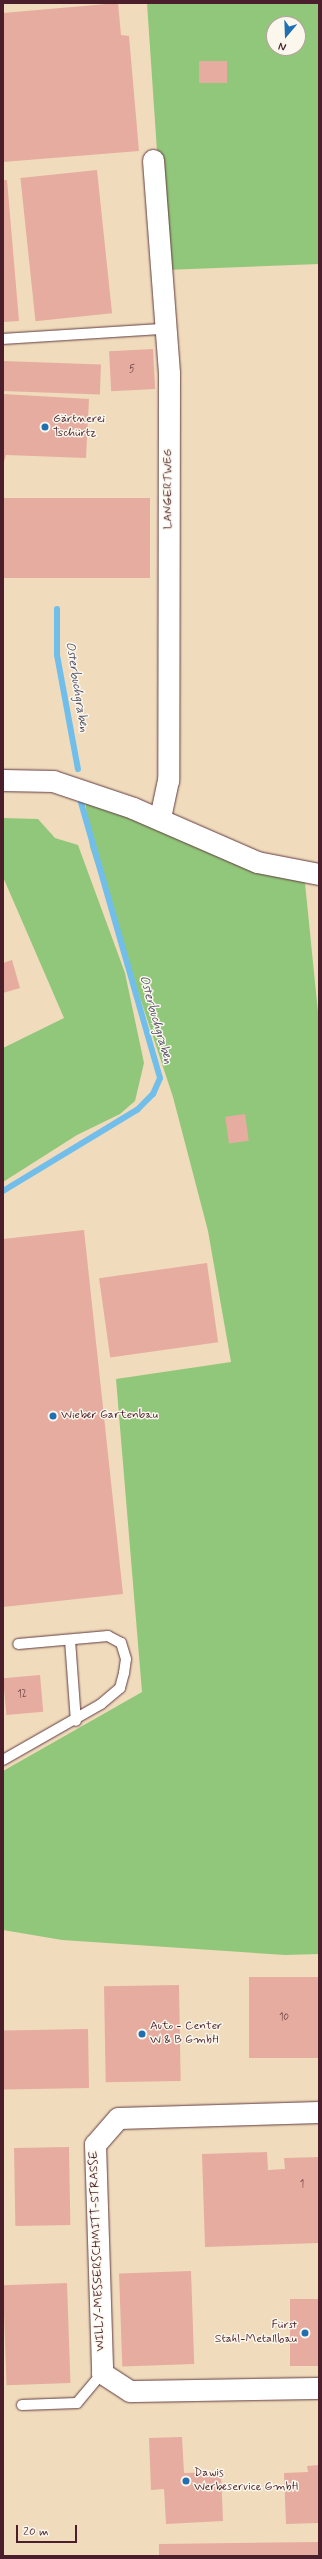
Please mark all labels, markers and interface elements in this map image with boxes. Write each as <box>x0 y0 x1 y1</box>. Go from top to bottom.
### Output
north arrow <box>266 16 306 56</box>
text: N <box>277 39 288 54</box>
house number: 5 <box>129 364 135 376</box>
place label: Gärtnerei Tschürtz <box>53 413 105 441</box>
marker: Gärtnerei Tschürtz <box>40 422 50 432</box>
street label: LANGERTWEG <box>162 449 176 529</box>
water label: Osterbuchgraben <box>61 641 91 733</box>
water label: Osterbuchgraben <box>135 974 175 1066</box>
place label: Wieber Gartenbau <box>61 1409 155 1423</box>
marker: Wieber Gartenbau <box>48 1411 58 1421</box>
house number: 12 <box>17 1689 27 1701</box>
house number: 10 <box>279 2012 289 2024</box>
place label: Auto - Center W & B GmbH <box>150 2020 222 2048</box>
marker: Auto - Center W & B GmbH <box>137 2029 147 2039</box>
street label: WILLY-MESSERSCHMITT-STRASSE <box>87 2150 109 2352</box>
house number: 1 <box>300 2179 304 2191</box>
place label: Fürst Stahl-Metallbau <box>215 2319 297 2347</box>
marker: Fürst Stahl-Metallbau <box>300 2328 310 2338</box>
place label: Dawis Werbeservice GmbH <box>194 2467 298 2495</box>
marker: Dawis Werbeservice GmbH <box>181 2476 191 2486</box>
scale bar <box>18 2517 79 2543</box>
text: 20 m <box>23 2524 49 2540</box>

